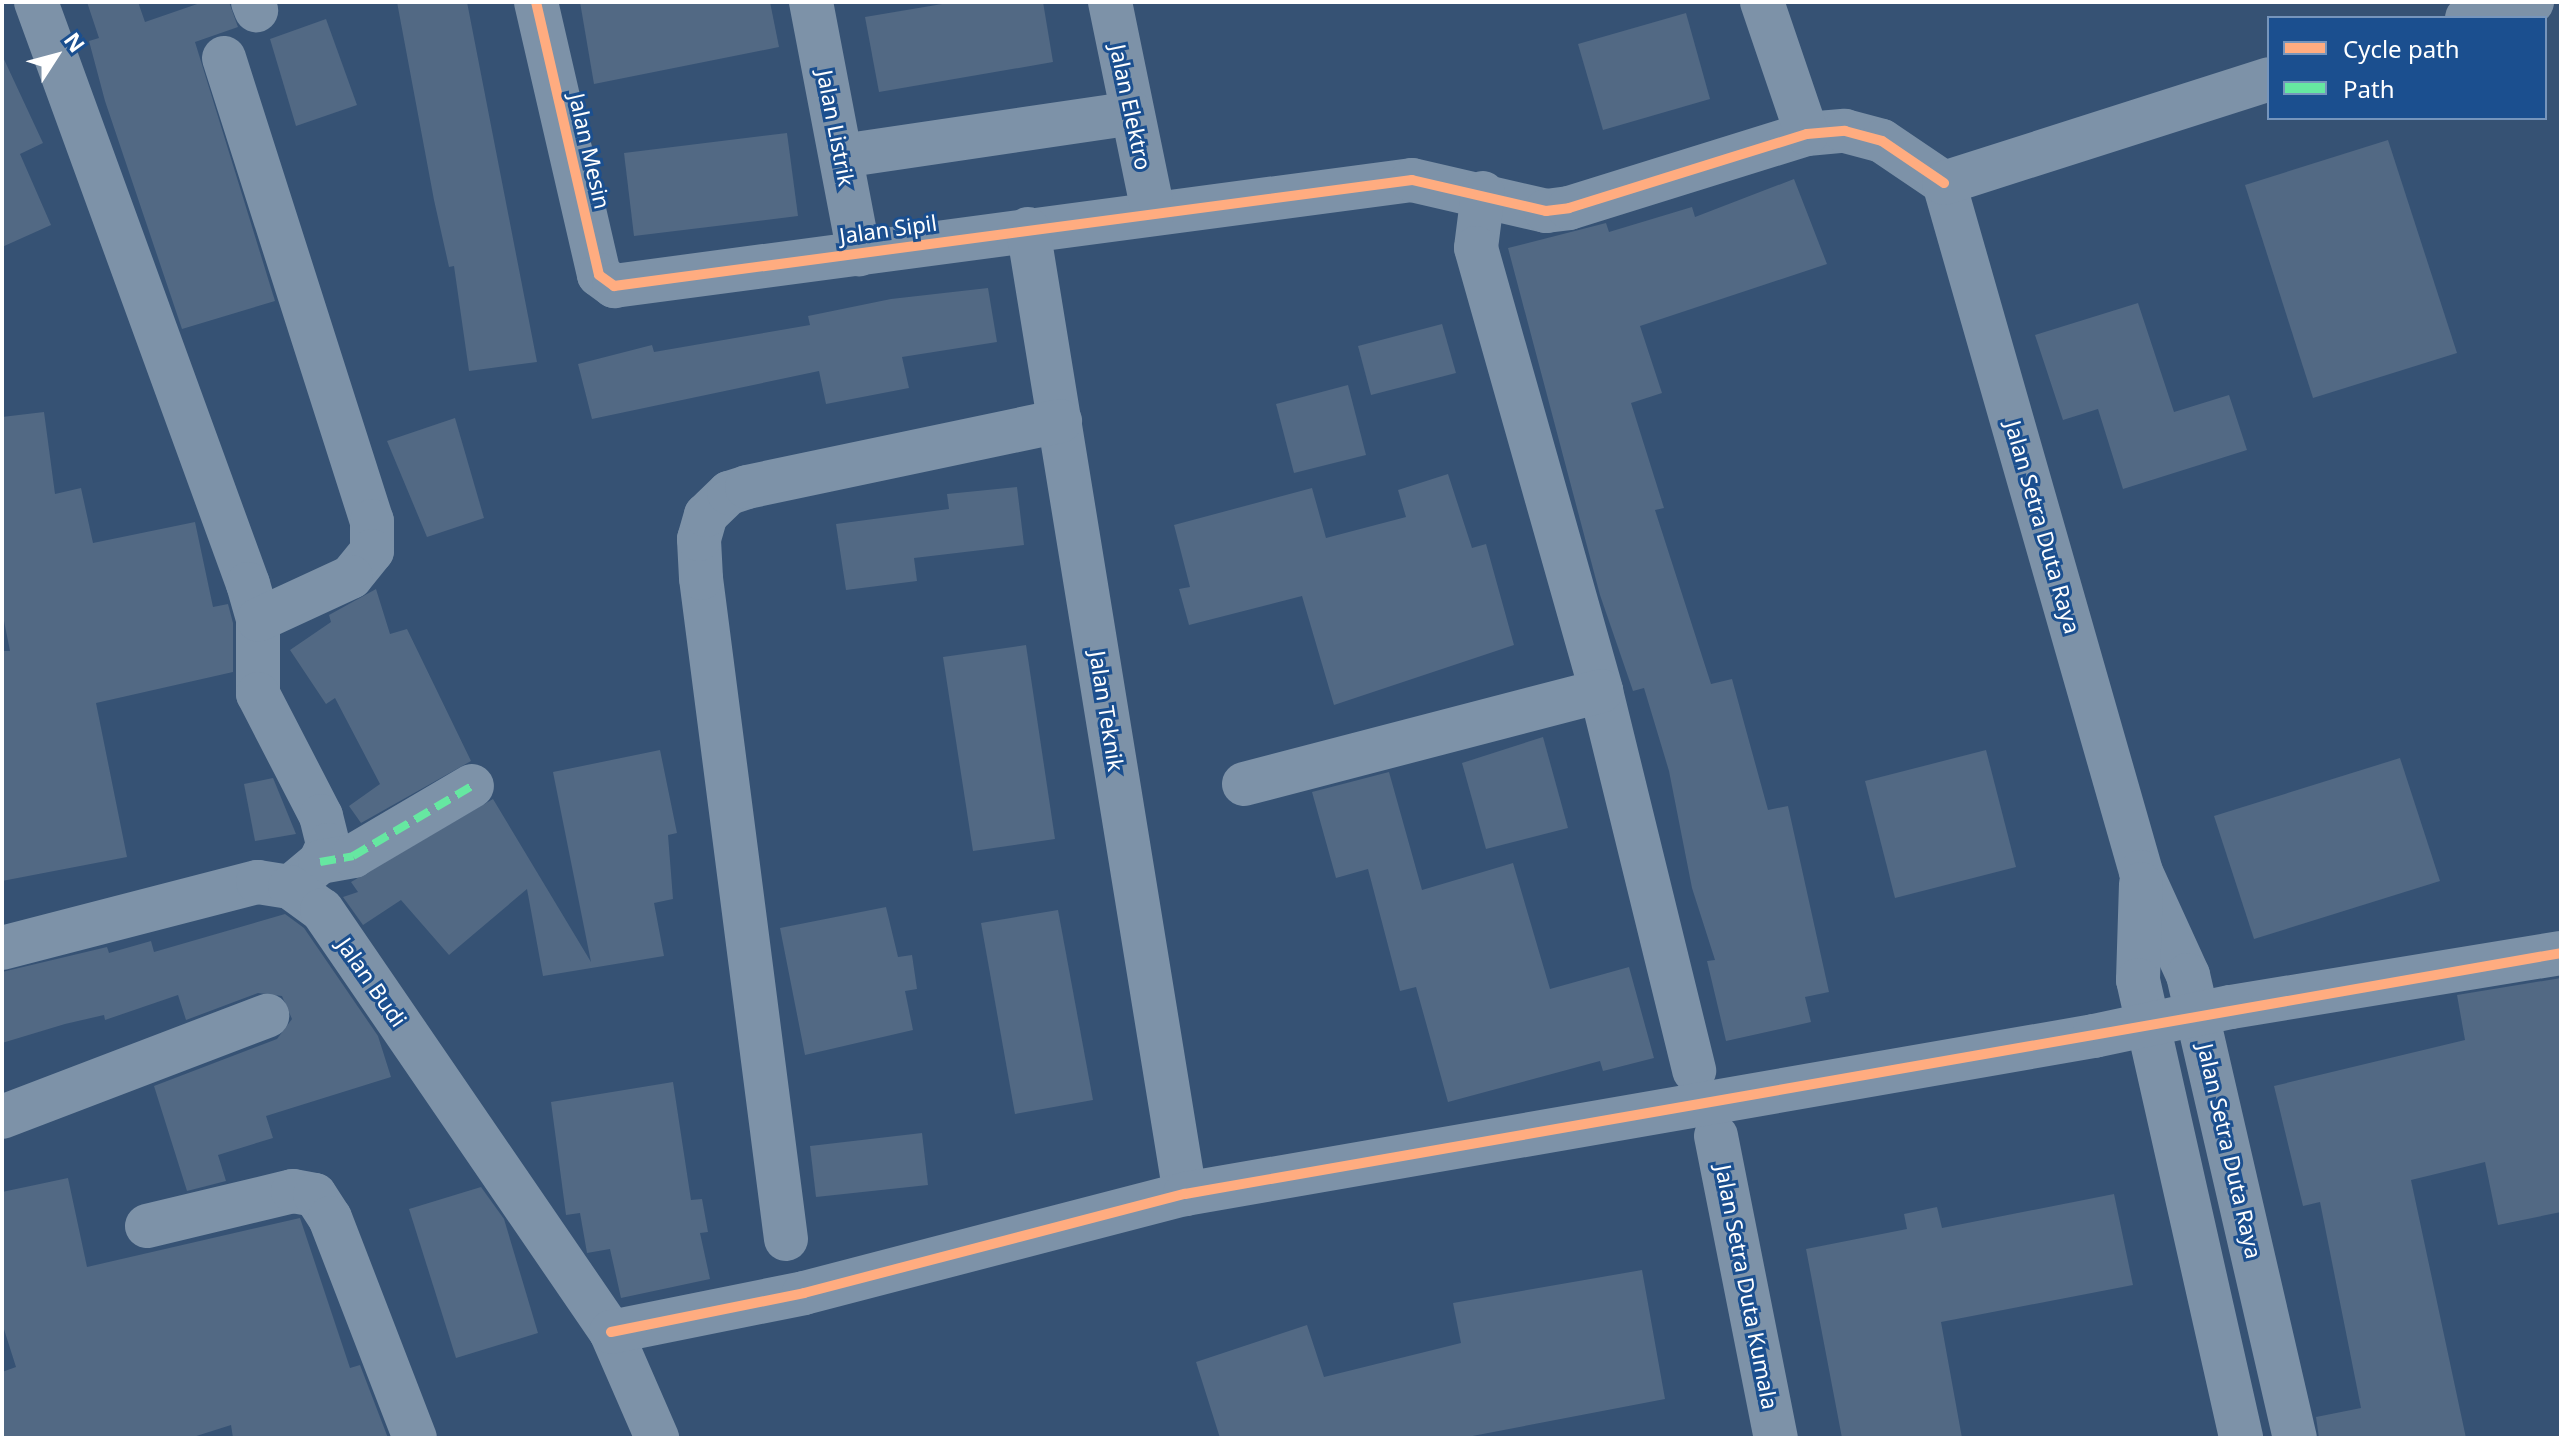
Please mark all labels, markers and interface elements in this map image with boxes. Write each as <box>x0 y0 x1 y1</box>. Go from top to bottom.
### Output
north arrow <box>16 16 96 96</box>
legend <box>2267 16 2547 120</box>
text: N <box>58 26 93 58</box>
text: Cycle path <box>2343 32 2460 65</box>
street label: Jalan Elektro <box>1105 42 1157 172</box>
street label: Jalan Listrik <box>812 68 860 188</box>
text: Path <box>2343 72 2394 105</box>
street label: Jalan Mesin <box>564 91 616 211</box>
street label: Jalan Sipil <box>837 209 939 249</box>
street label: Jalan Setra Duta Raya <box>2000 418 2086 636</box>
street label: Jalan Teknik <box>1084 649 1130 773</box>
street label: Jalan Budi <box>332 932 412 1032</box>
street label: Jalan Setra Duta Raya <box>2192 1041 2268 1261</box>
street label: Jalan Setra Duta Kumala <box>1710 1162 1784 1412</box>

